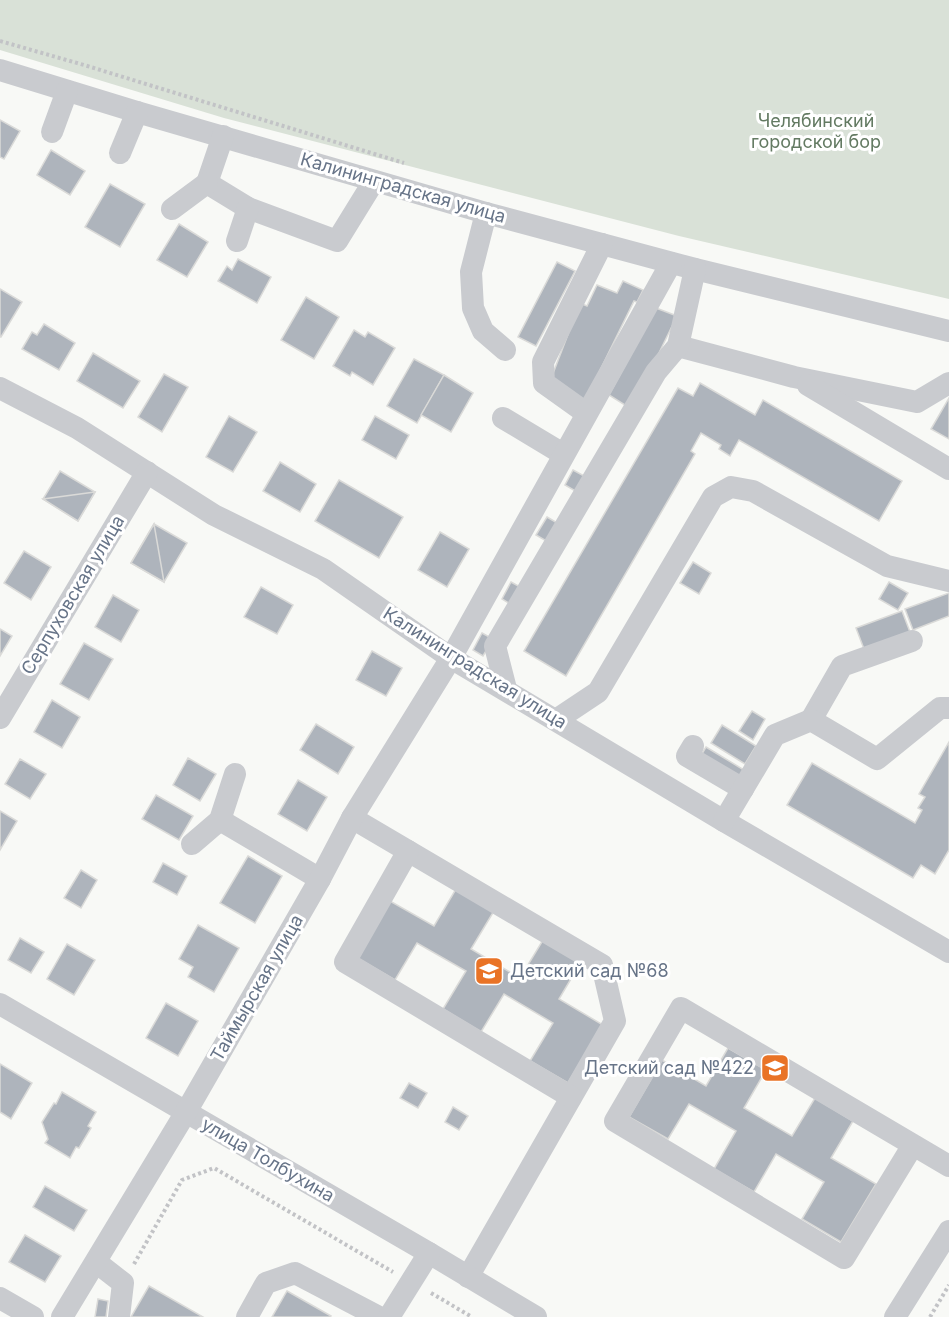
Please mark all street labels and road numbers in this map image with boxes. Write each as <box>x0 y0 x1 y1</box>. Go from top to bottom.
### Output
street label: Калининградская улица <box>298 148 508 227</box>
street label: Серпуховская улица <box>17 511 128 678</box>
street label: Калининградская улица <box>380 602 571 733</box>
street label: Таймырская улица <box>206 911 307 1065</box>
street label: улица Толбухина <box>198 1113 338 1206</box>

